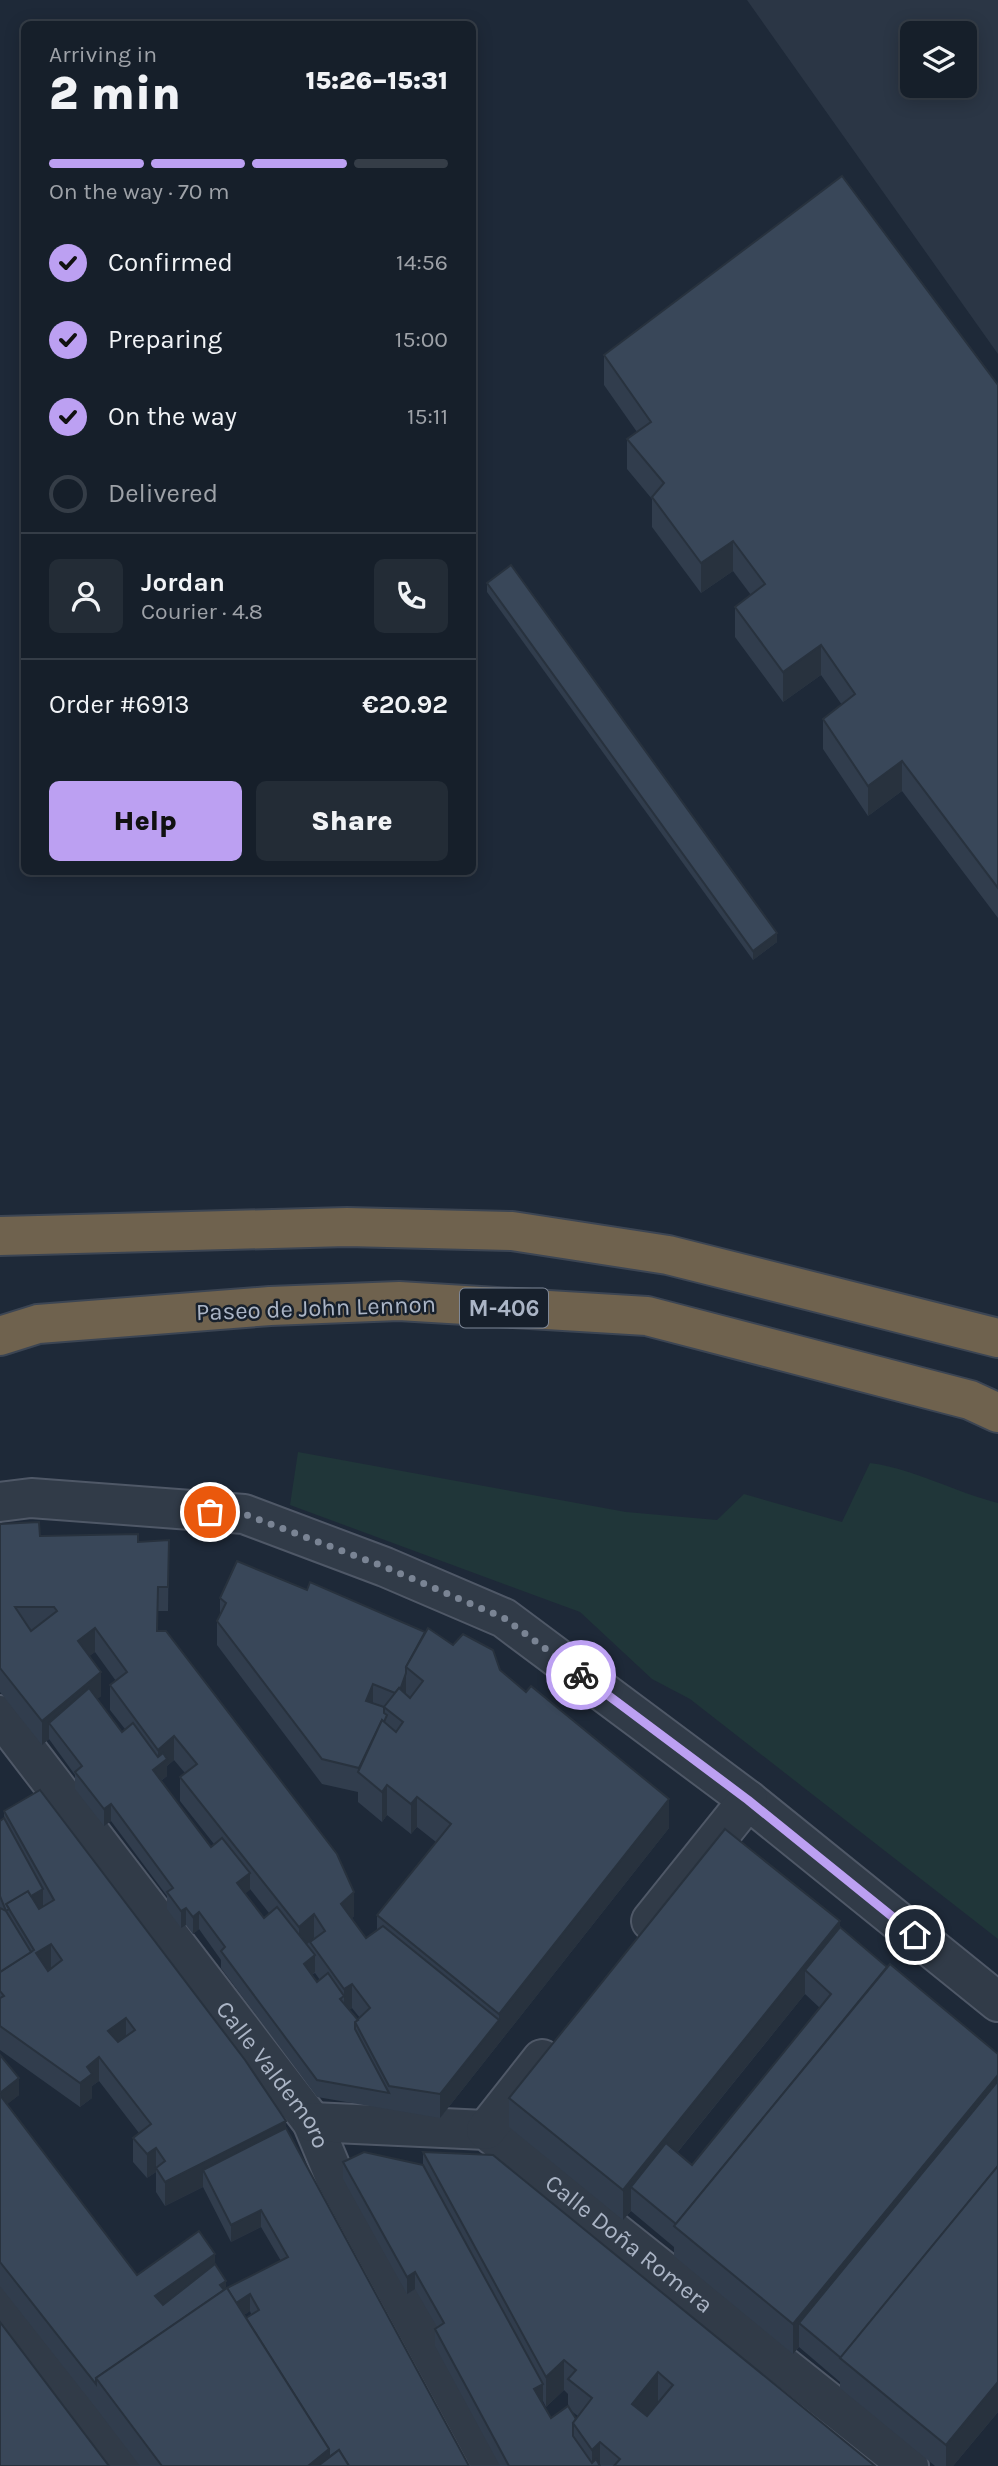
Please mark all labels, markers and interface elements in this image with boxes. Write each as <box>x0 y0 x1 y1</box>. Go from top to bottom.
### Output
map controls <box>900 21 977 98</box>
button: layers <box>900 21 977 98</box>
text: Arriving in <box>49 41 157 68</box>
text: 15:26–15:31 <box>305 65 448 96</box>
text: 2 min <box>49 67 181 121</box>
text: On the way · 70 m <box>49 178 229 205</box>
icon: check <box>49 244 87 282</box>
text: Confirmed <box>108 247 233 278</box>
text: 14:56 <box>396 249 448 276</box>
icon: check <box>49 321 87 359</box>
text: Preparing <box>108 324 222 355</box>
text: 15:00 <box>395 326 448 353</box>
icon: check <box>49 398 87 436</box>
text: On the way <box>108 401 237 432</box>
text: 15:11 <box>407 403 448 430</box>
text: Delivered <box>108 478 218 509</box>
button: person <box>49 559 123 633</box>
button: phone <box>374 559 448 633</box>
text: Jordan <box>141 567 225 598</box>
text: Courier · 4.8 <box>141 598 263 625</box>
text: Order #6913 <box>49 689 190 720</box>
text: €20.92 <box>362 689 448 720</box>
button: Help <box>49 781 242 861</box>
button: Share <box>256 781 448 861</box>
road number: M-406 <box>460 1288 548 1328</box>
street label: Paseo de John Lennon <box>196 1290 436 1326</box>
pin <box>180 1482 240 1542</box>
icon: bag <box>191 1493 229 1531</box>
courier <box>546 1640 616 1710</box>
icon: bike <box>562 1656 600 1694</box>
pin <box>885 1905 945 1965</box>
icon: home <box>896 1916 934 1954</box>
street label: Calle Valdemoro <box>210 1995 335 2152</box>
street label: Calle Doña Romera <box>540 2169 719 2319</box>

